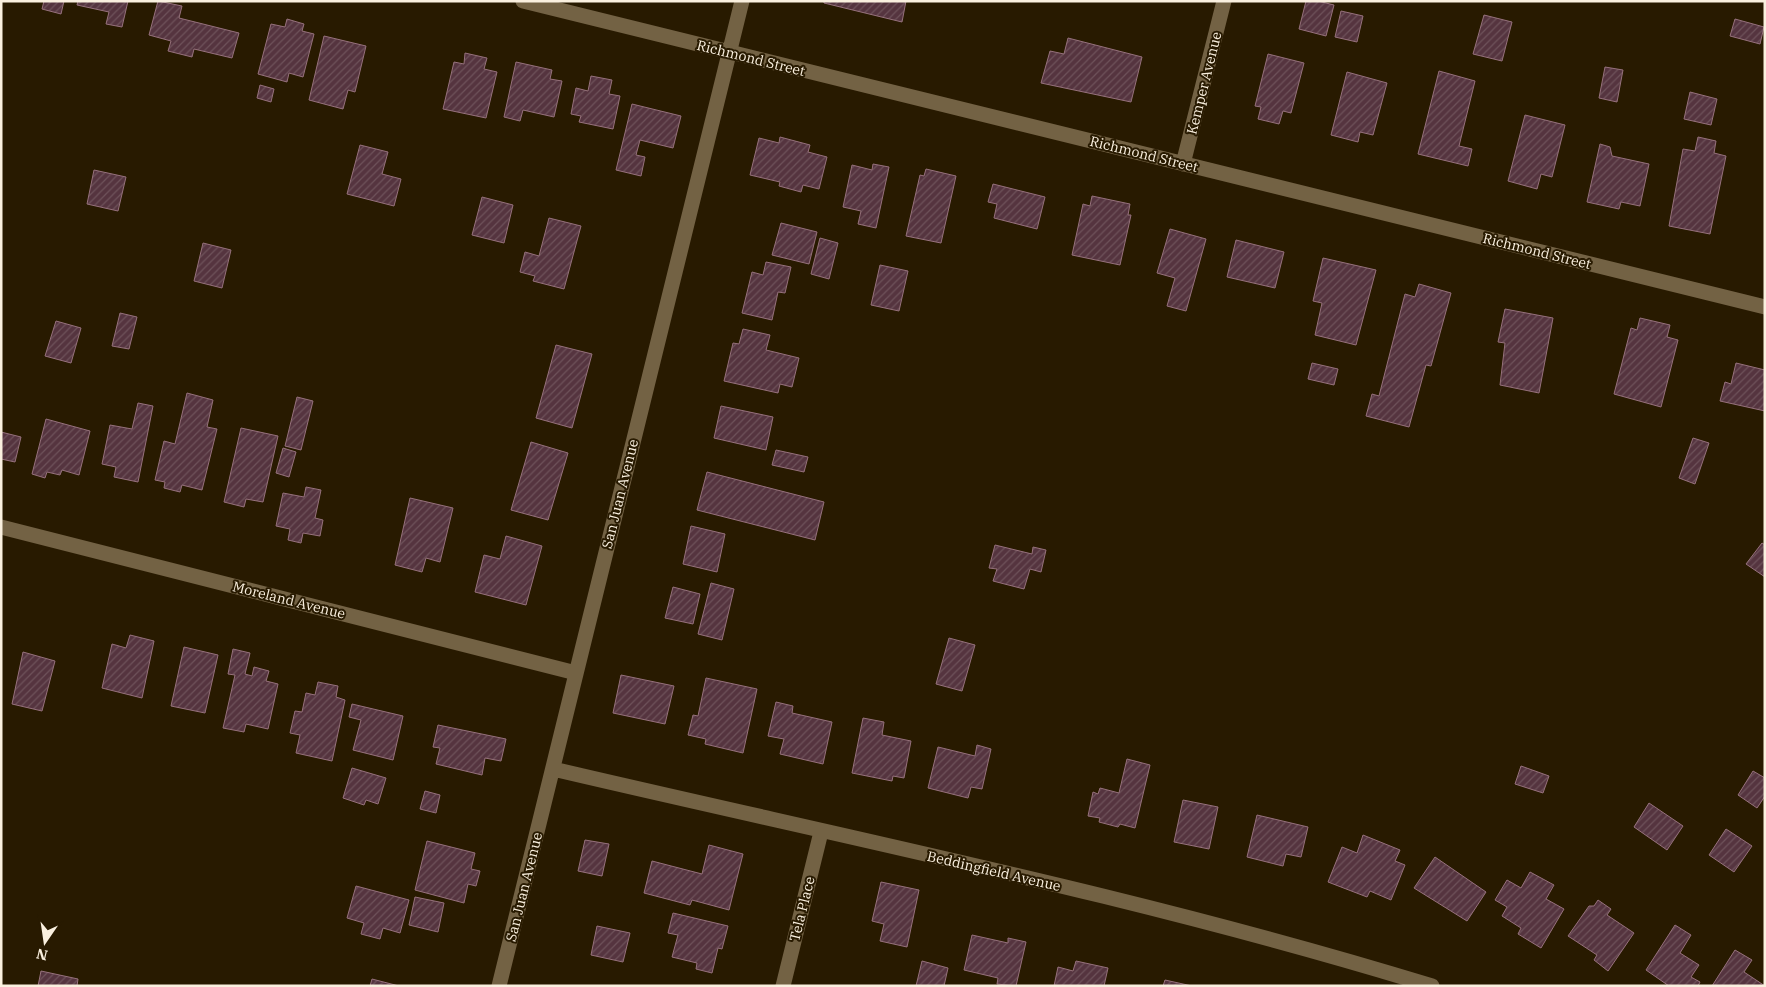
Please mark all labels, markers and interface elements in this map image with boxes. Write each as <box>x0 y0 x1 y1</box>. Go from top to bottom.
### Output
street label: Kemper Avenue <box>1183 30 1225 136</box>
street label: Richmond Street <box>695 36 807 80</box>
street label: Richmond Street <box>1088 132 1200 176</box>
street label: Richmond Street <box>1481 229 1593 273</box>
street label: San Juan Avenue <box>598 437 642 551</box>
street label: Moreland Avenue <box>231 577 347 623</box>
street label: San Juan Avenue <box>502 830 546 944</box>
street label: Beddingfield Avenue <box>925 847 1063 895</box>
street label: Tela Place <box>785 875 819 943</box>
north arrow <box>20 917 70 967</box>
text: N <box>35 945 49 965</box>

